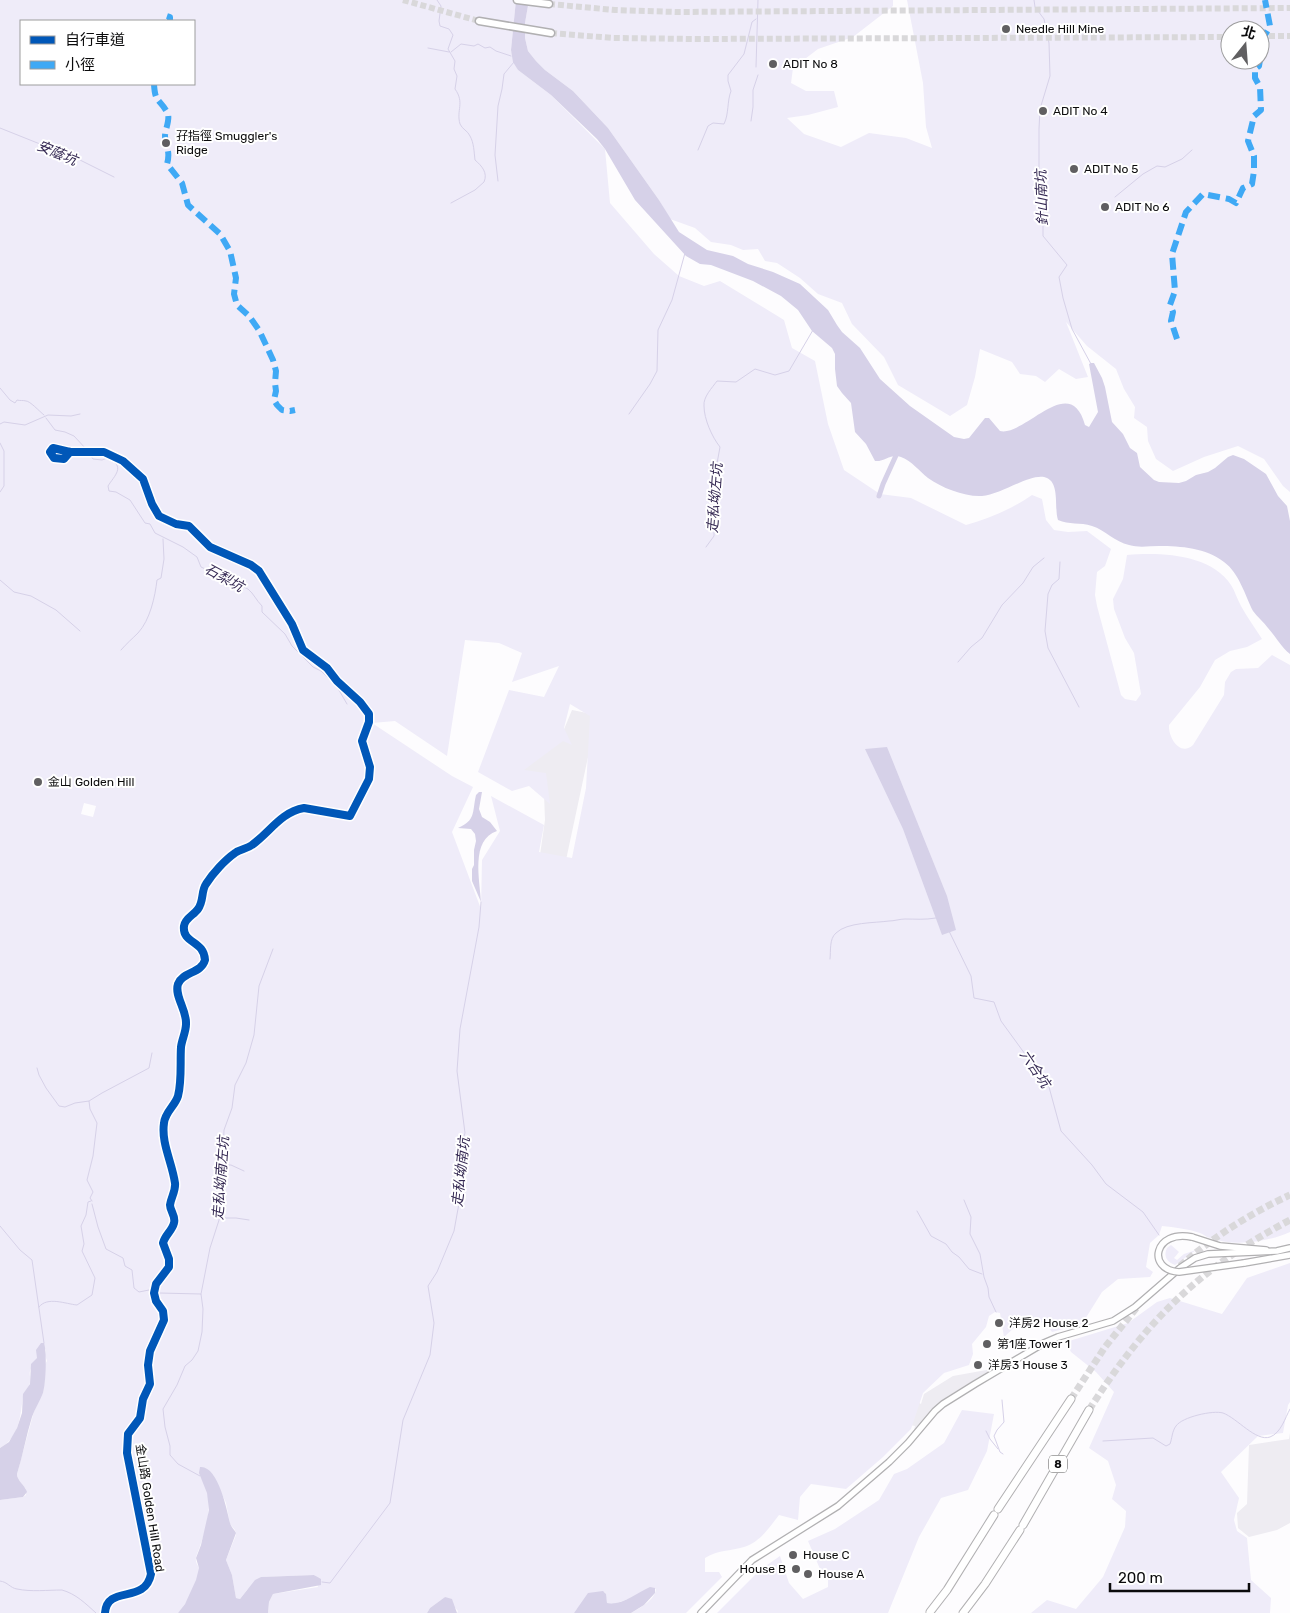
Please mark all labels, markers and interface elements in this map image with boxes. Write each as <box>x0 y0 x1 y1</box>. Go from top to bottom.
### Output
legend <box>20 20 195 85</box>
north arrow <box>1220 20 1270 70</box>
place label: Needle Hill Mine <box>1016 22 1104 36</box>
marker: Needle Hill Mine <box>1000 23 1012 35</box>
text: 北 <box>1239 23 1258 43</box>
text: 自行車道 <box>65 31 125 49</box>
text: 小徑 <box>65 56 95 74</box>
place label: ADIT No 8 <box>783 57 838 71</box>
marker: ADIT No 8 <box>767 58 779 70</box>
place label: ADIT No 4 <box>1053 104 1108 118</box>
marker: ADIT No 4 <box>1037 105 1049 117</box>
place label: 孖指徑 Smuggler's Ridge <box>176 129 277 157</box>
water label: 安蔭坑 <box>34 137 81 170</box>
marker: 孖指徑 Smuggler's Ridge <box>160 137 172 149</box>
place label: ADIT No 5 <box>1084 162 1138 176</box>
marker: ADIT No 5 <box>1068 163 1080 175</box>
water label: 針山南坑 <box>1032 168 1051 226</box>
place label: ADIT No 6 <box>1115 200 1170 214</box>
marker: ADIT No 6 <box>1099 201 1111 213</box>
water label: 走私坳左坑 <box>704 460 726 534</box>
water label: 石梨坑 <box>202 560 248 597</box>
place label: 金山 Golden Hill <box>48 775 134 789</box>
marker: 金山 Golden Hill <box>32 776 44 788</box>
water label: 六合坑 <box>1016 1047 1055 1093</box>
water label: 走私坳南左坑 <box>210 1134 233 1220</box>
water label: 走私坳南坑 <box>449 1134 473 1208</box>
place label: 洋房2 House 2 <box>1009 1316 1089 1330</box>
marker: 洋房2 House 2 <box>993 1317 1005 1329</box>
place label: 第1座 Tower 1 <box>997 1337 1070 1351</box>
marker: 第1座 Tower 1 <box>981 1338 993 1350</box>
place label: 洋房3 House 3 <box>988 1358 1068 1372</box>
marker: 洋房3 House 3 <box>972 1359 984 1371</box>
street label: 金山路 Golden Hill Road <box>133 1443 167 1573</box>
road number: 8 <box>1049 1456 1067 1472</box>
place label: House C <box>803 1548 849 1562</box>
marker: House C <box>787 1549 799 1561</box>
scale bar <box>1110 1560 1249 1592</box>
place label: House B <box>740 1562 786 1576</box>
marker: House B <box>790 1563 802 1575</box>
place label: House A <box>818 1567 864 1581</box>
marker: House A <box>802 1568 814 1580</box>
text: 200 m <box>1118 1569 1163 1587</box>

